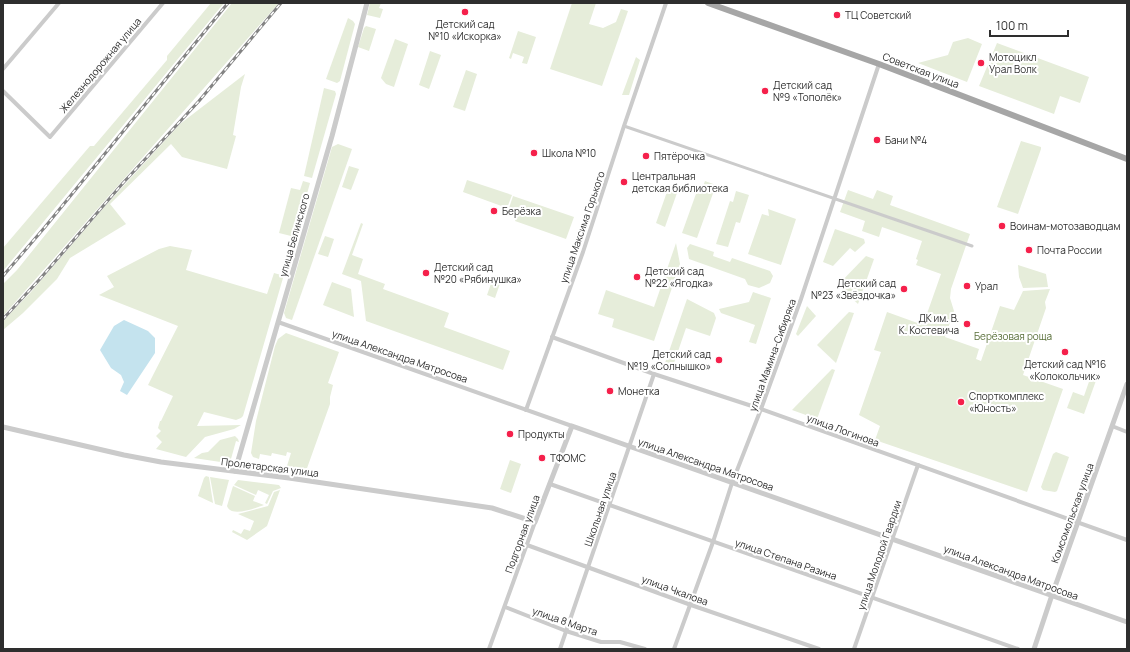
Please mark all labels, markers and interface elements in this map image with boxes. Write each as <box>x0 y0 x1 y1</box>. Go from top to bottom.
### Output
marker: Детский сад №10 «Искорка» <box>460 7 470 17</box>
place label: ТЦ Советский <box>845 8 911 22</box>
marker: ТЦ Советский <box>832 10 842 20</box>
scale bar <box>990 12 1068 38</box>
street label: Железнодорожная улица <box>56 14 144 116</box>
place label: Детский сад №10 «Искорка» <box>428 17 502 43</box>
text: 100 m <box>996 17 1028 34</box>
street label: Советская улица <box>881 49 961 91</box>
place label: Мотоцикл Урал Волк <box>989 50 1038 76</box>
marker: Мотоцикл Урал Волк <box>976 58 986 68</box>
place label: Детский сад №9 «Тополёк» <box>773 78 842 104</box>
marker: Детский сад №9 «Тополёк» <box>760 86 770 96</box>
place label: Бани №4 <box>885 133 927 147</box>
marker: Бани №4 <box>872 135 882 145</box>
place label: Школа №10 <box>542 146 596 160</box>
marker: Школа №10 <box>529 148 539 158</box>
place label: Пятёрочка <box>654 149 705 163</box>
marker: Пятёрочка <box>641 151 651 161</box>
street label: улица Максима Горького <box>556 169 608 285</box>
place label: Центральная детская библиотека <box>632 169 728 195</box>
marker: Центральная детская библиотека <box>619 177 629 187</box>
street label: улица Белинского <box>275 192 313 278</box>
place label: Берёзка <box>502 204 541 218</box>
marker: Берёзка <box>489 206 499 216</box>
place label: Воинам-мотозаводцам <box>1010 219 1120 233</box>
marker: Воинам-мотозаводцам <box>997 221 1007 231</box>
place label: Почта России <box>1037 243 1102 257</box>
marker: Почта России <box>1024 245 1034 255</box>
place label: Детский сад №20 «Рябинушка» <box>434 260 522 286</box>
place label: Детский сад №22 «Ягодка» <box>645 264 713 290</box>
marker: Детский сад №20 «Рябинушка» <box>421 268 431 278</box>
marker: Детский сад №22 «Ягодка» <box>632 272 642 282</box>
place label: Детский сад №23 «Звёздочка» <box>811 276 896 302</box>
place label: Урал <box>975 279 998 293</box>
marker: Урал <box>962 281 972 291</box>
marker: Детский сад №23 «Звёздочка» <box>899 284 909 294</box>
street label: улица Мамина-Сибиряка <box>745 297 799 413</box>
place label: ДК им. В. К. Костевича <box>899 311 959 337</box>
marker: ДК им. В. К. Костевича <box>962 319 972 329</box>
street label: улица Александра Матросова <box>330 326 470 386</box>
park label: Берёзовая роща <box>974 329 1052 343</box>
place label: Детский сад №19 «Солнышко» <box>627 347 711 373</box>
marker: Детский сад №16 «Колокольчик» <box>1060 347 1070 357</box>
marker: Детский сад №19 «Солнышко» <box>714 355 724 365</box>
place label: Детский сад №16 «Колокольчик» <box>1024 357 1106 383</box>
place label: Монетка <box>618 384 660 398</box>
marker: Монетка <box>605 386 615 396</box>
place label: Спорткомплекс «Юность» <box>969 389 1045 415</box>
marker: Спорткомплекс «Юность» <box>956 397 966 407</box>
street label: улица Логинова <box>805 410 881 450</box>
place label: Продукты <box>518 427 565 441</box>
marker: Продукты <box>505 429 515 439</box>
street label: улица Александра Матросова <box>636 434 776 494</box>
place label: ТФОМС <box>550 451 586 465</box>
marker: ТФОМС <box>537 453 547 463</box>
street label: Пролетарская улица <box>220 454 320 480</box>
street label: Комсомольская улица <box>1047 461 1097 565</box>
street label: Школьная улица <box>581 470 619 548</box>
street label: Подгорная улица <box>501 493 543 575</box>
street label: улица Молодой Гвардии <box>854 498 904 612</box>
street label: улица Степана Разина <box>733 535 839 583</box>
street label: улица Александра Матросова <box>942 541 1080 603</box>
street label: улица Чкалова <box>640 571 710 609</box>
street label: улица 8 Марта <box>530 603 600 639</box>

